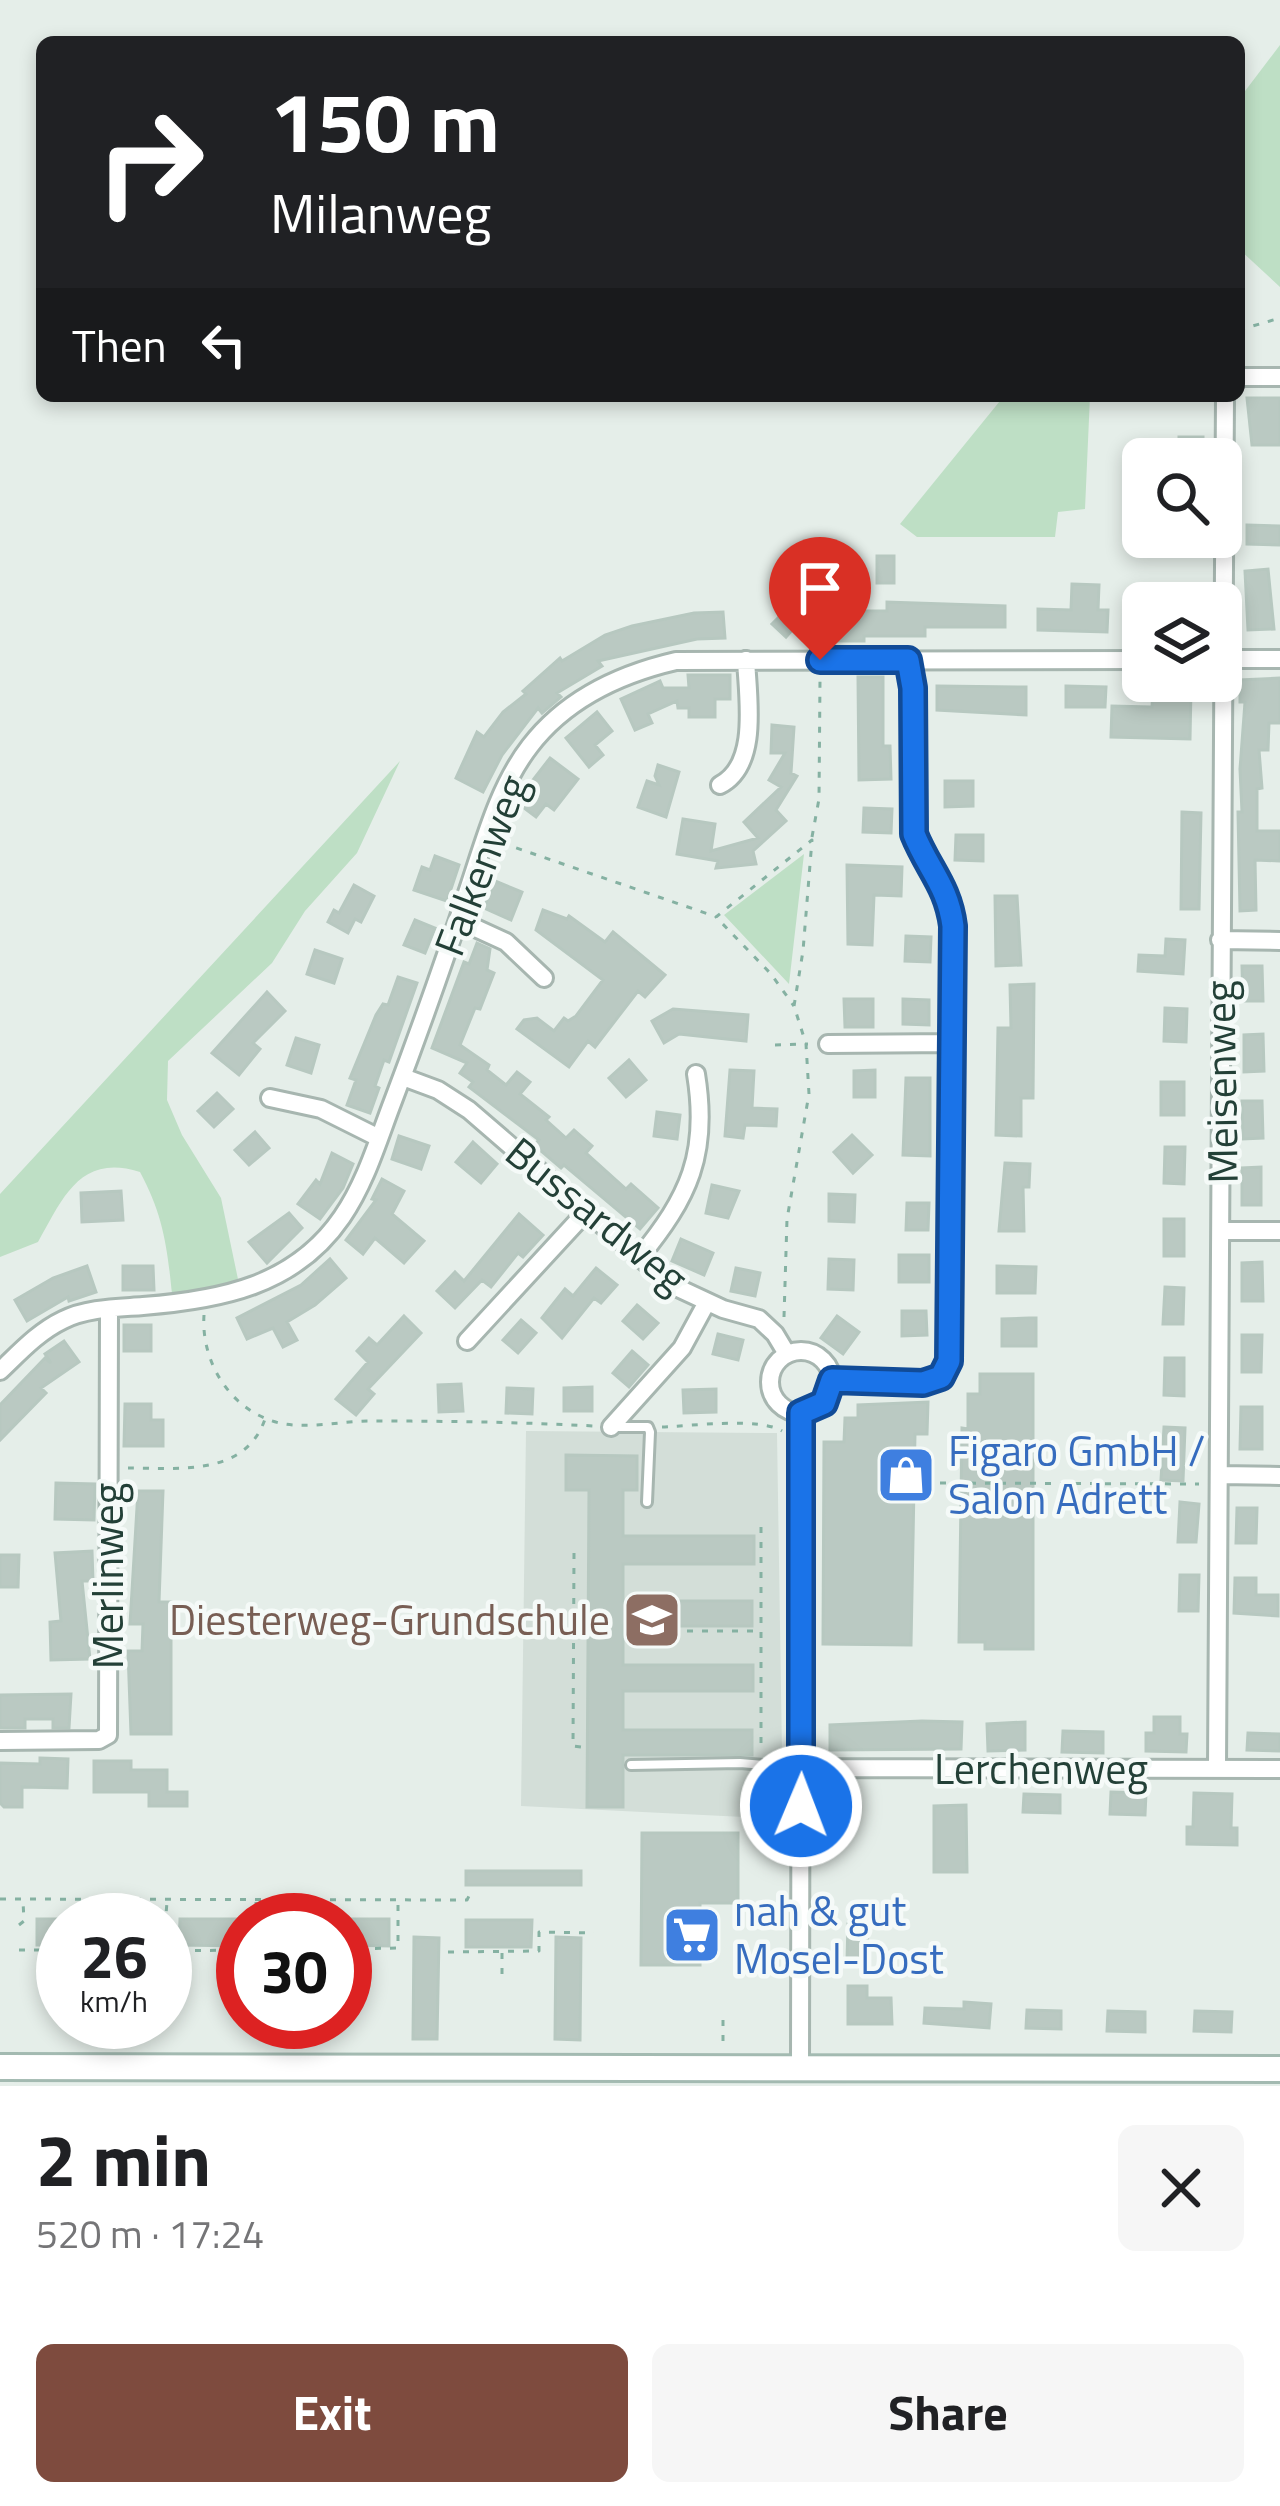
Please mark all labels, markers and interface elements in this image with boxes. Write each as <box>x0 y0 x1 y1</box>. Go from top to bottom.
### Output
text: 150 m <box>270 57 500 185</box>
icon: right <box>72 84 228 240</box>
text: Milanweg <box>270 172 491 254</box>
text: Then <box>72 311 167 379</box>
icon: left <box>191 312 257 378</box>
map controls <box>1122 438 1242 702</box>
button: search <box>1122 438 1242 558</box>
pin <box>769 537 871 660</box>
icon: arrive <box>787 555 853 621</box>
button: layers <box>1122 582 1242 702</box>
street label: Falkenweg <box>416 765 544 964</box>
street label: Meisenweg <box>1186 980 1254 1184</box>
street label: Bussardweg <box>492 1120 703 1308</box>
place label: Figaro GmbH / Salon Adrett <box>948 1418 1205 1530</box>
shop icon: Figaro GmbH / Salon Adrett <box>875 1444 937 1506</box>
street label: Merlinweg <box>75 1483 139 1669</box>
place label: Diesterweg-Grundschule <box>169 1587 610 1651</box>
school or university icon: Diesterweg-Grundschule <box>621 1589 683 1651</box>
street label: Lerchenweg <box>934 1736 1148 1800</box>
position arrow <box>738 1743 864 1869</box>
place label: nah & gut Mosel-Dost <box>734 1878 944 1990</box>
speed limit sign: 30 <box>216 1893 372 2049</box>
supermarket icon: nah & gut Mosel-Dost <box>661 1904 723 1966</box>
text: 26 <box>80 1910 148 2001</box>
text: km/h <box>80 1978 148 2024</box>
text: 2 min <box>36 2104 211 2214</box>
button: close <box>1118 2125 1244 2251</box>
text: 520 m · 17:24 <box>36 2204 264 2263</box>
button: Exit <box>36 2344 628 2482</box>
button: Share <box>652 2344 1244 2482</box>

